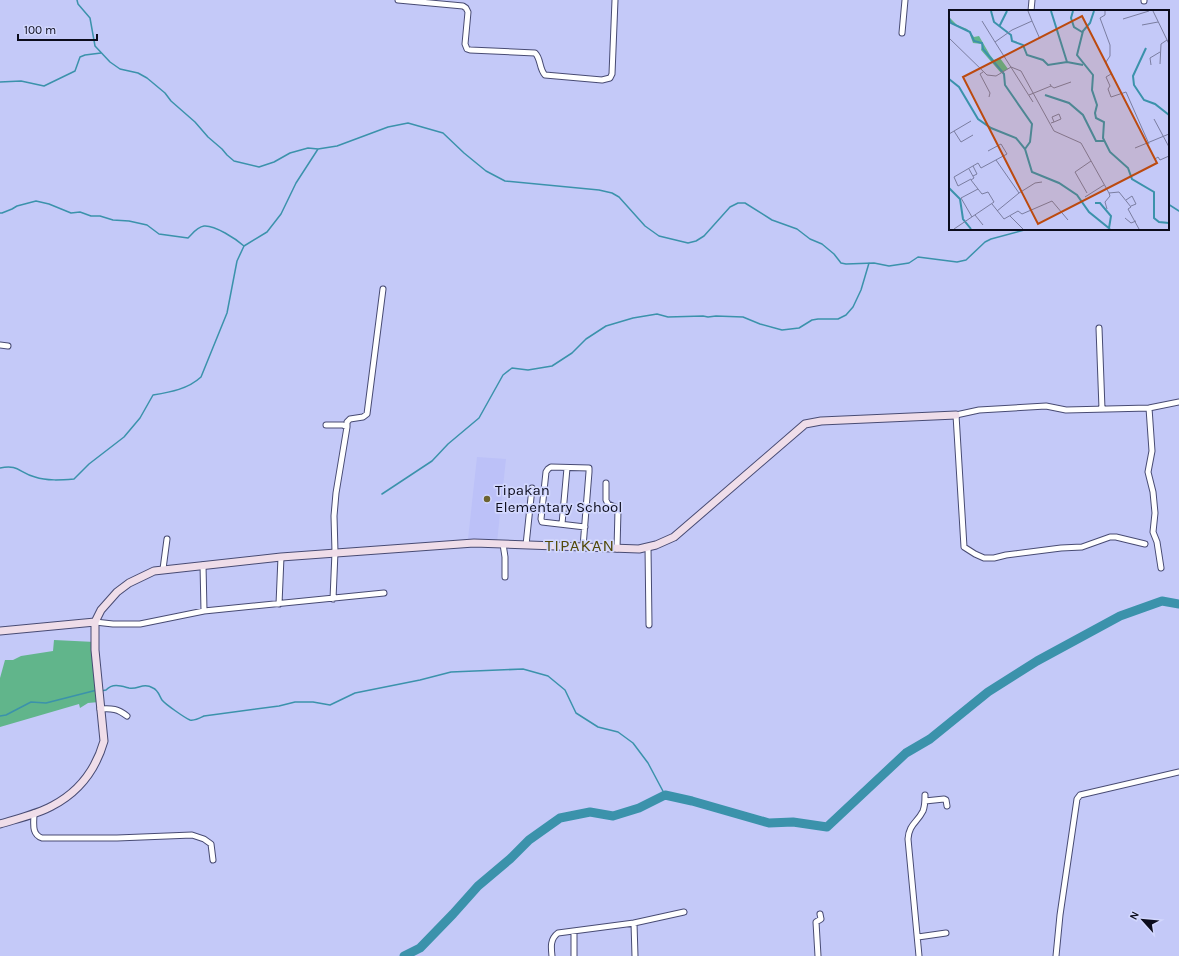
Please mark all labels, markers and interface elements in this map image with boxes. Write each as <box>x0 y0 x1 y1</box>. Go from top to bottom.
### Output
inset map <box>949 10 1169 230</box>
scale bar <box>18 16 97 42</box>
text: 100 m <box>24 23 56 37</box>
place label: Tipakan Elementary School <box>495 481 622 516</box>
marker: Tipakan Elementary School <box>482 494 492 504</box>
district label: TIPAKAN <box>545 535 615 555</box>
north arrow <box>1123 900 1163 940</box>
text: N <box>1127 909 1142 922</box>

